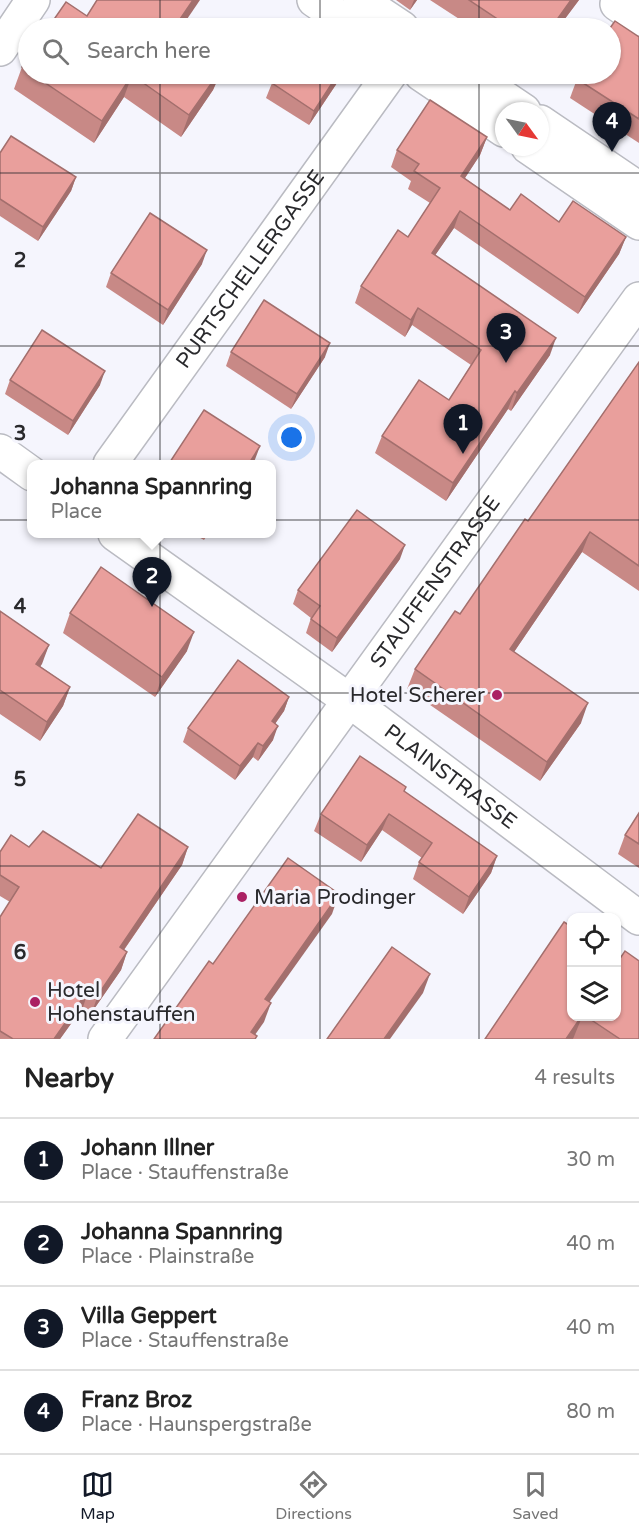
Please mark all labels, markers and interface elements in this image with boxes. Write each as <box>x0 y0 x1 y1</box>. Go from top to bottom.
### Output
search box <box>18 18 621 84</box>
icon: search <box>39 35 72 68</box>
text: Search here <box>87 38 211 64</box>
north arrow <box>495 102 549 156</box>
pin: 4 <box>592 102 632 152</box>
street label: PURTSCHELLERGASSE <box>170 165 330 373</box>
text: 2 <box>14 249 26 273</box>
pin: 3 <box>486 314 526 363</box>
pin: 1 <box>444 404 482 454</box>
text: 3 <box>14 422 26 446</box>
your location <box>277 423 306 452</box>
popup <box>27 460 276 538</box>
text: Johanna Spannring <box>51 474 252 500</box>
street label: STAUFFENSTRASSE <box>365 491 505 672</box>
text: Place <box>51 500 102 524</box>
pin: 2 <box>132 558 172 607</box>
text: 4 <box>14 595 27 619</box>
place label: Hotel Scherer <box>350 683 485 708</box>
marker: Hotel Scherer <box>490 688 504 702</box>
street label: PLAINSTRASSE <box>379 719 522 834</box>
text: 5 <box>14 768 26 792</box>
place label: Maria Prodinger <box>254 885 416 910</box>
marker: Maria Prodinger <box>235 890 249 904</box>
map controls <box>567 913 621 1021</box>
button: locate <box>567 913 621 967</box>
text: 6 <box>14 941 26 965</box>
button: layers <box>567 967 621 1021</box>
place label: Hotel Hohenstauffen <box>47 978 196 1027</box>
marker: Hotel Hohenstauffen <box>28 995 42 1009</box>
text: Nearby <box>24 1063 114 1094</box>
text: 4 results <box>535 1066 615 1090</box>
text: Johann Illner <box>81 1135 214 1161</box>
text: 1 <box>37 1148 50 1172</box>
text: 30 m <box>566 1148 615 1172</box>
text: Place · Stauffenstraße <box>81 1161 289 1185</box>
text: Johanna Spannring <box>81 1219 283 1245</box>
text: 2 <box>37 1232 50 1256</box>
text: 40 m <box>566 1232 615 1256</box>
text: Place · Plainstraße <box>81 1245 254 1269</box>
text: Villa Geppert <box>81 1303 217 1329</box>
text: 3 <box>37 1316 50 1340</box>
text: 40 m <box>566 1316 615 1340</box>
text: Place · Stauffenstraße <box>81 1329 289 1353</box>
text: Franz Broz <box>81 1387 192 1413</box>
text: 4 <box>37 1400 50 1424</box>
text: 80 m <box>566 1400 615 1424</box>
text: Place · Haunspergstraße <box>81 1413 312 1437</box>
tab: Map <box>80 1468 115 1524</box>
tab: Directions <box>275 1468 352 1524</box>
tab: Saved <box>512 1468 559 1524</box>

